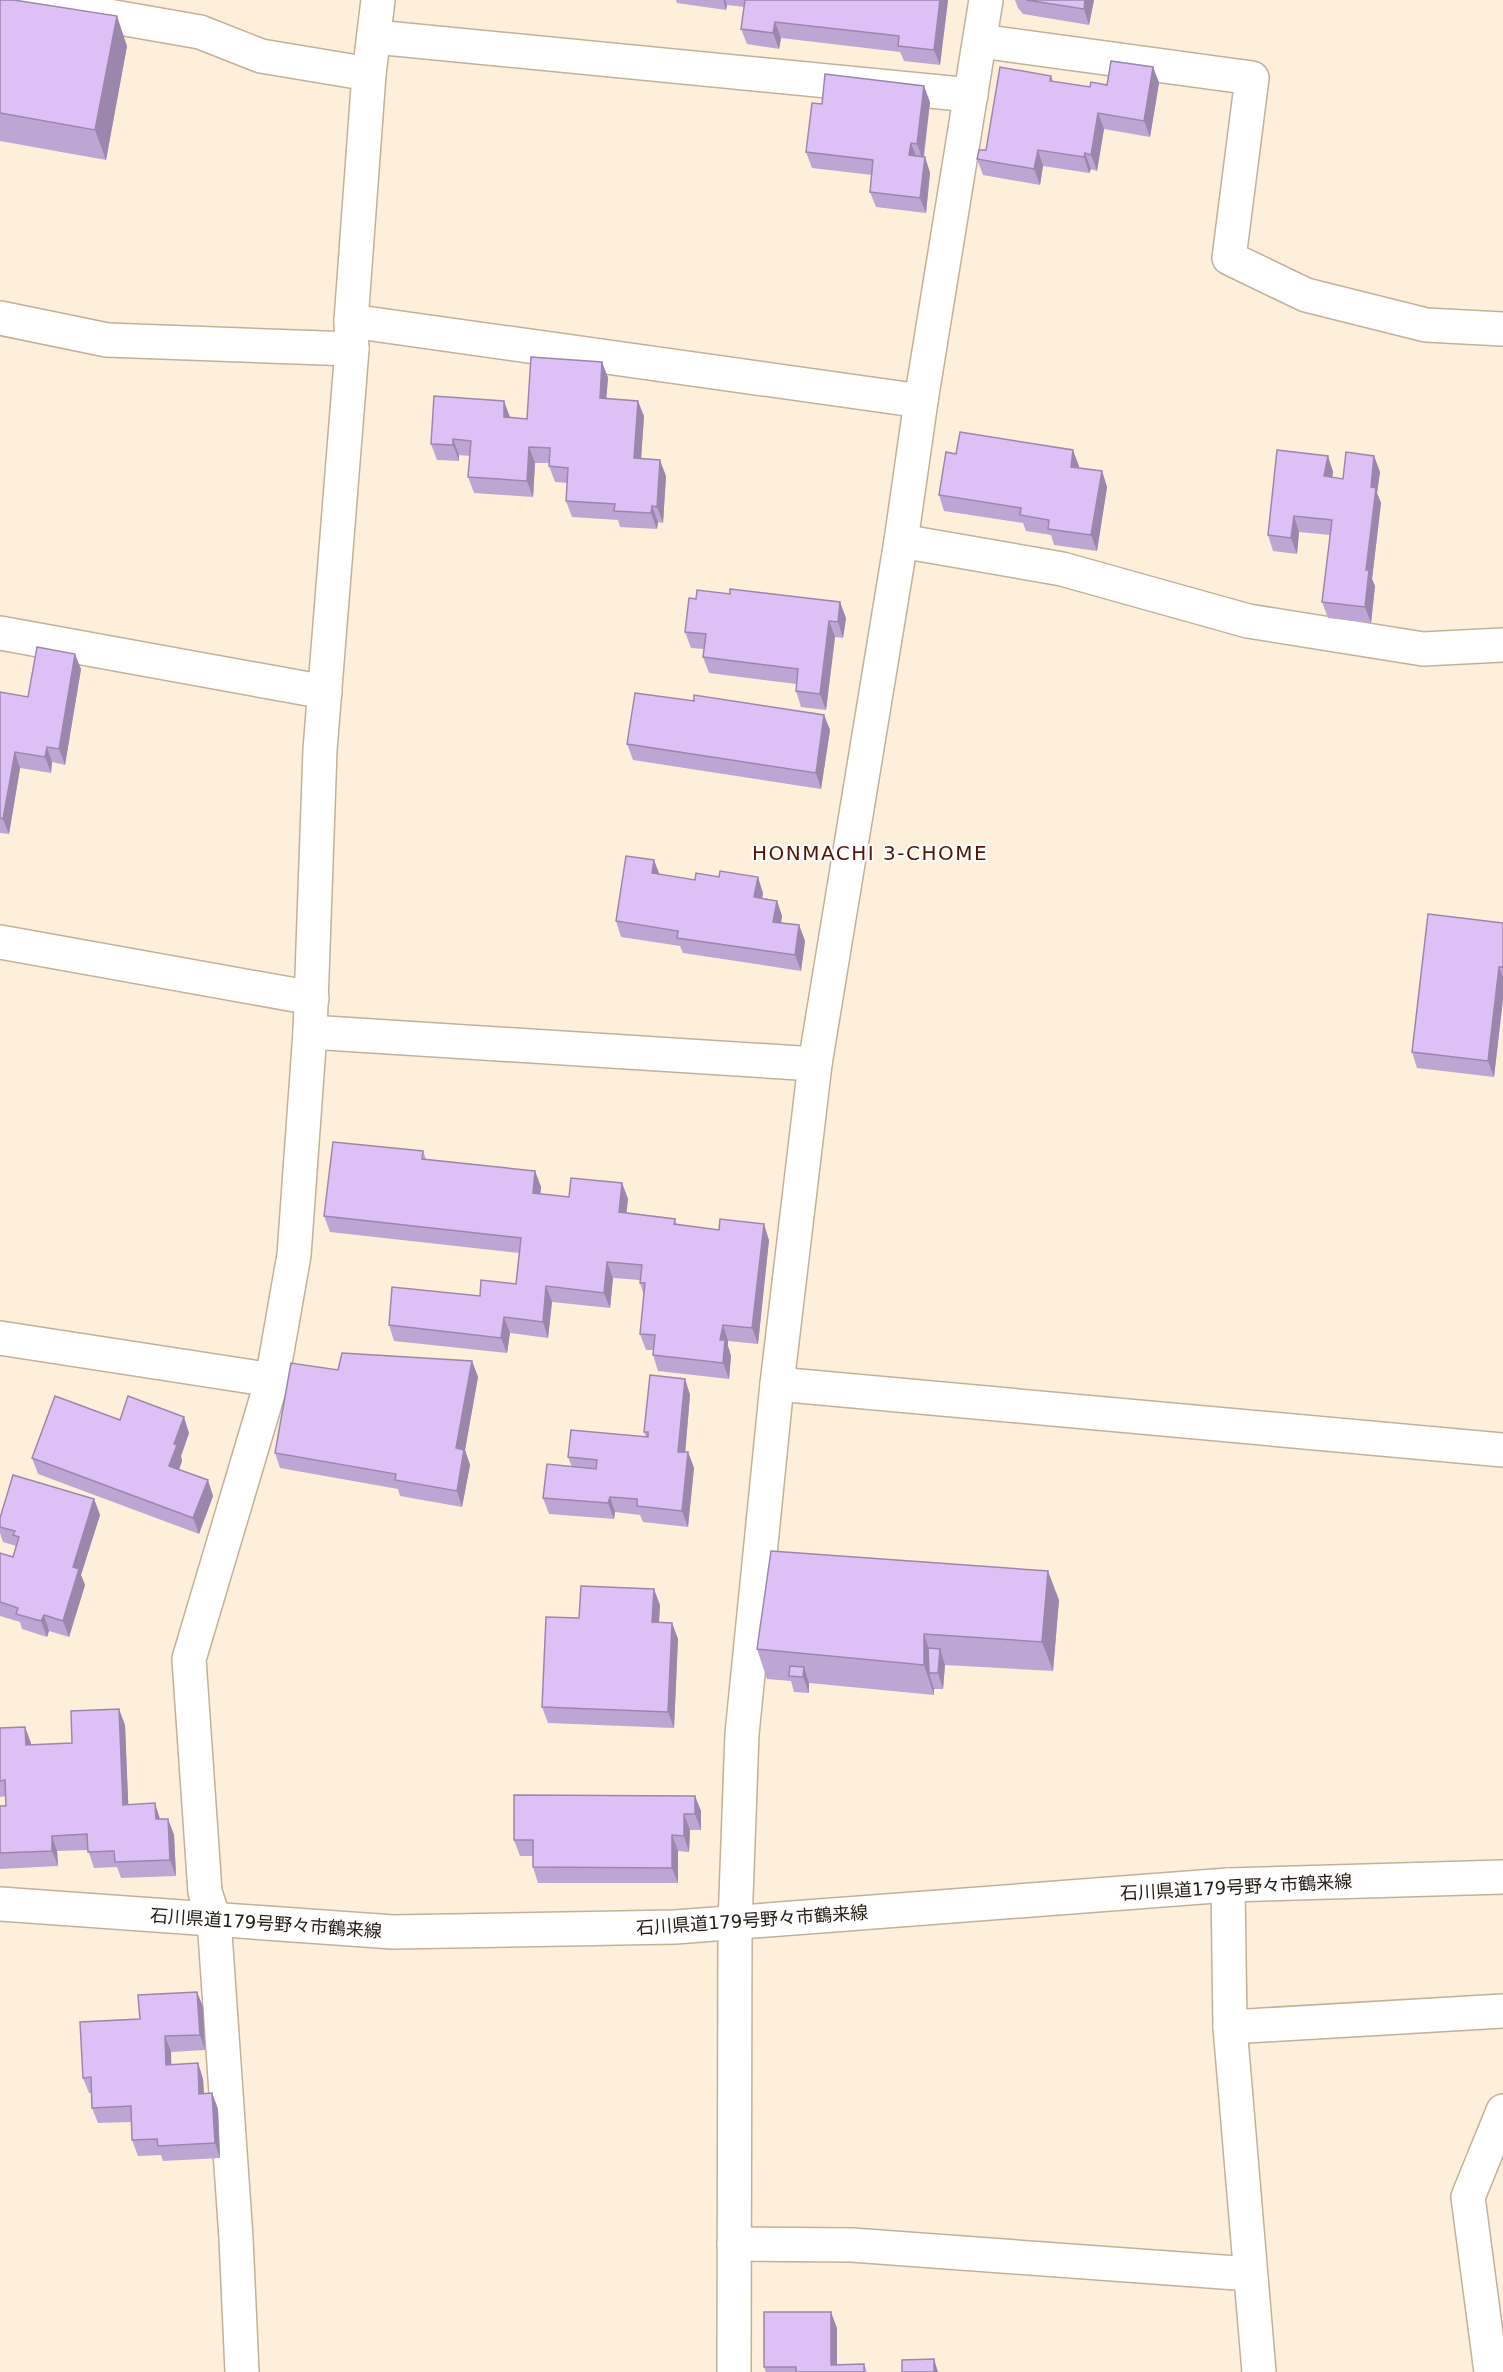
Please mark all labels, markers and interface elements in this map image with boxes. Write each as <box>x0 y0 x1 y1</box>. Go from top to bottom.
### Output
district label: HONMACHI 3-CHOME <box>752 841 988 865</box>
street label: 石川県道179号野々市鶴来線 <box>1119 1870 1353 1904</box>
street label: 石川県道179号野々市鶴来線 <box>635 1901 869 1939</box>
street label: 石川県道179号野々市鶴来線 <box>149 1904 383 1942</box>

